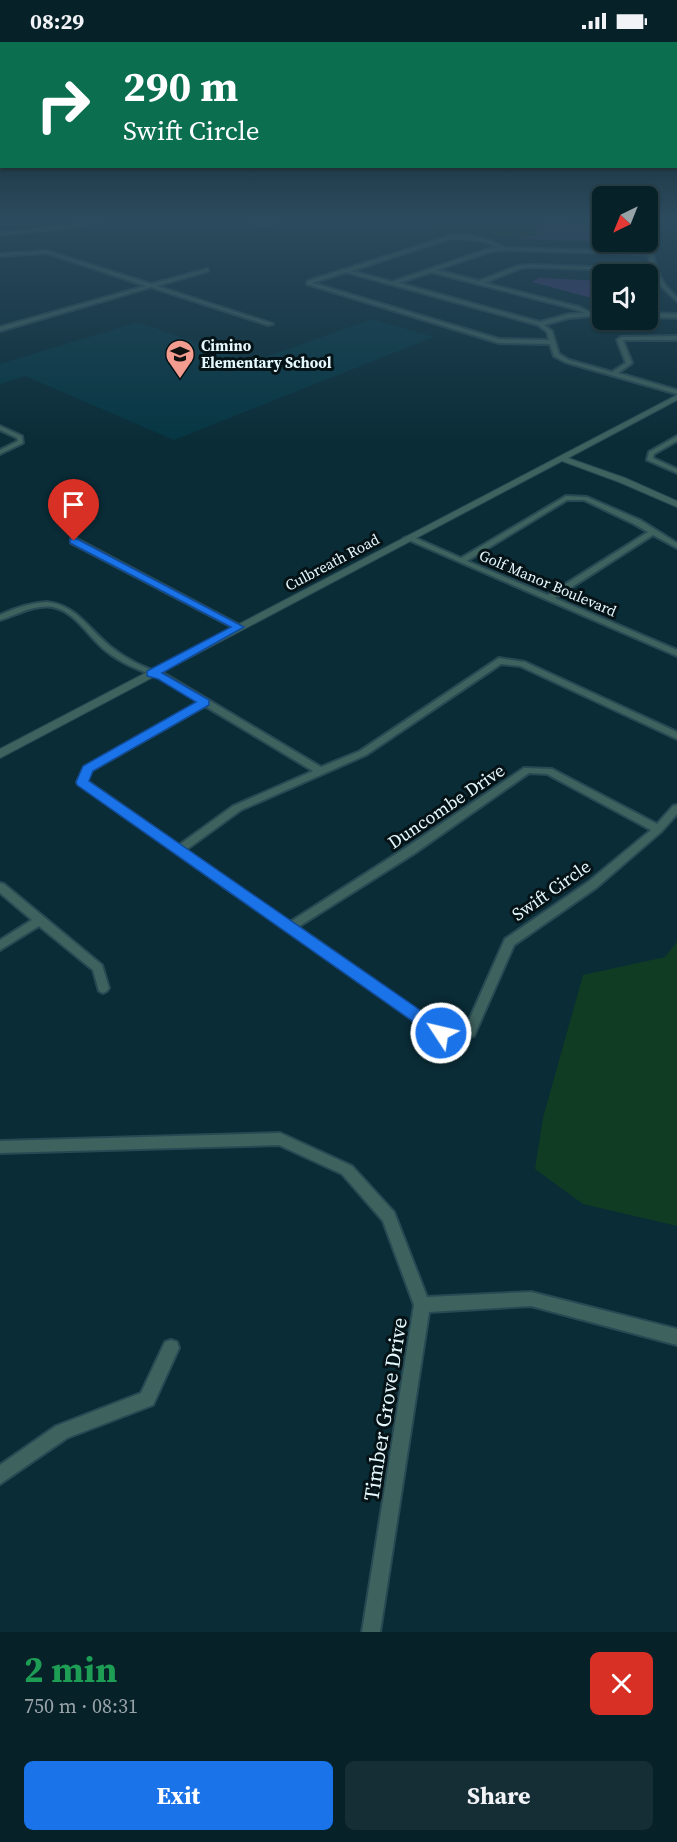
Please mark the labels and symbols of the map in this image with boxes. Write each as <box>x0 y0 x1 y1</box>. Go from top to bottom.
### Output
north arrow <box>592 186 658 252</box>
place label: Cimino Elementary School <box>201 335 332 373</box>
school or university icon: Cimino Elementary School <box>164 338 196 380</box>
pin <box>48 479 99 541</box>
street label: Culbreath Road <box>281 528 383 596</box>
street label: Golf Manor Boulevard <box>476 545 620 622</box>
street label: Duncombe Drive <box>383 758 509 854</box>
street label: Swift Circle <box>507 854 595 926</box>
position arrow <box>409 1001 473 1065</box>
street label: Timber Grove Drive <box>356 1315 414 1503</box>

